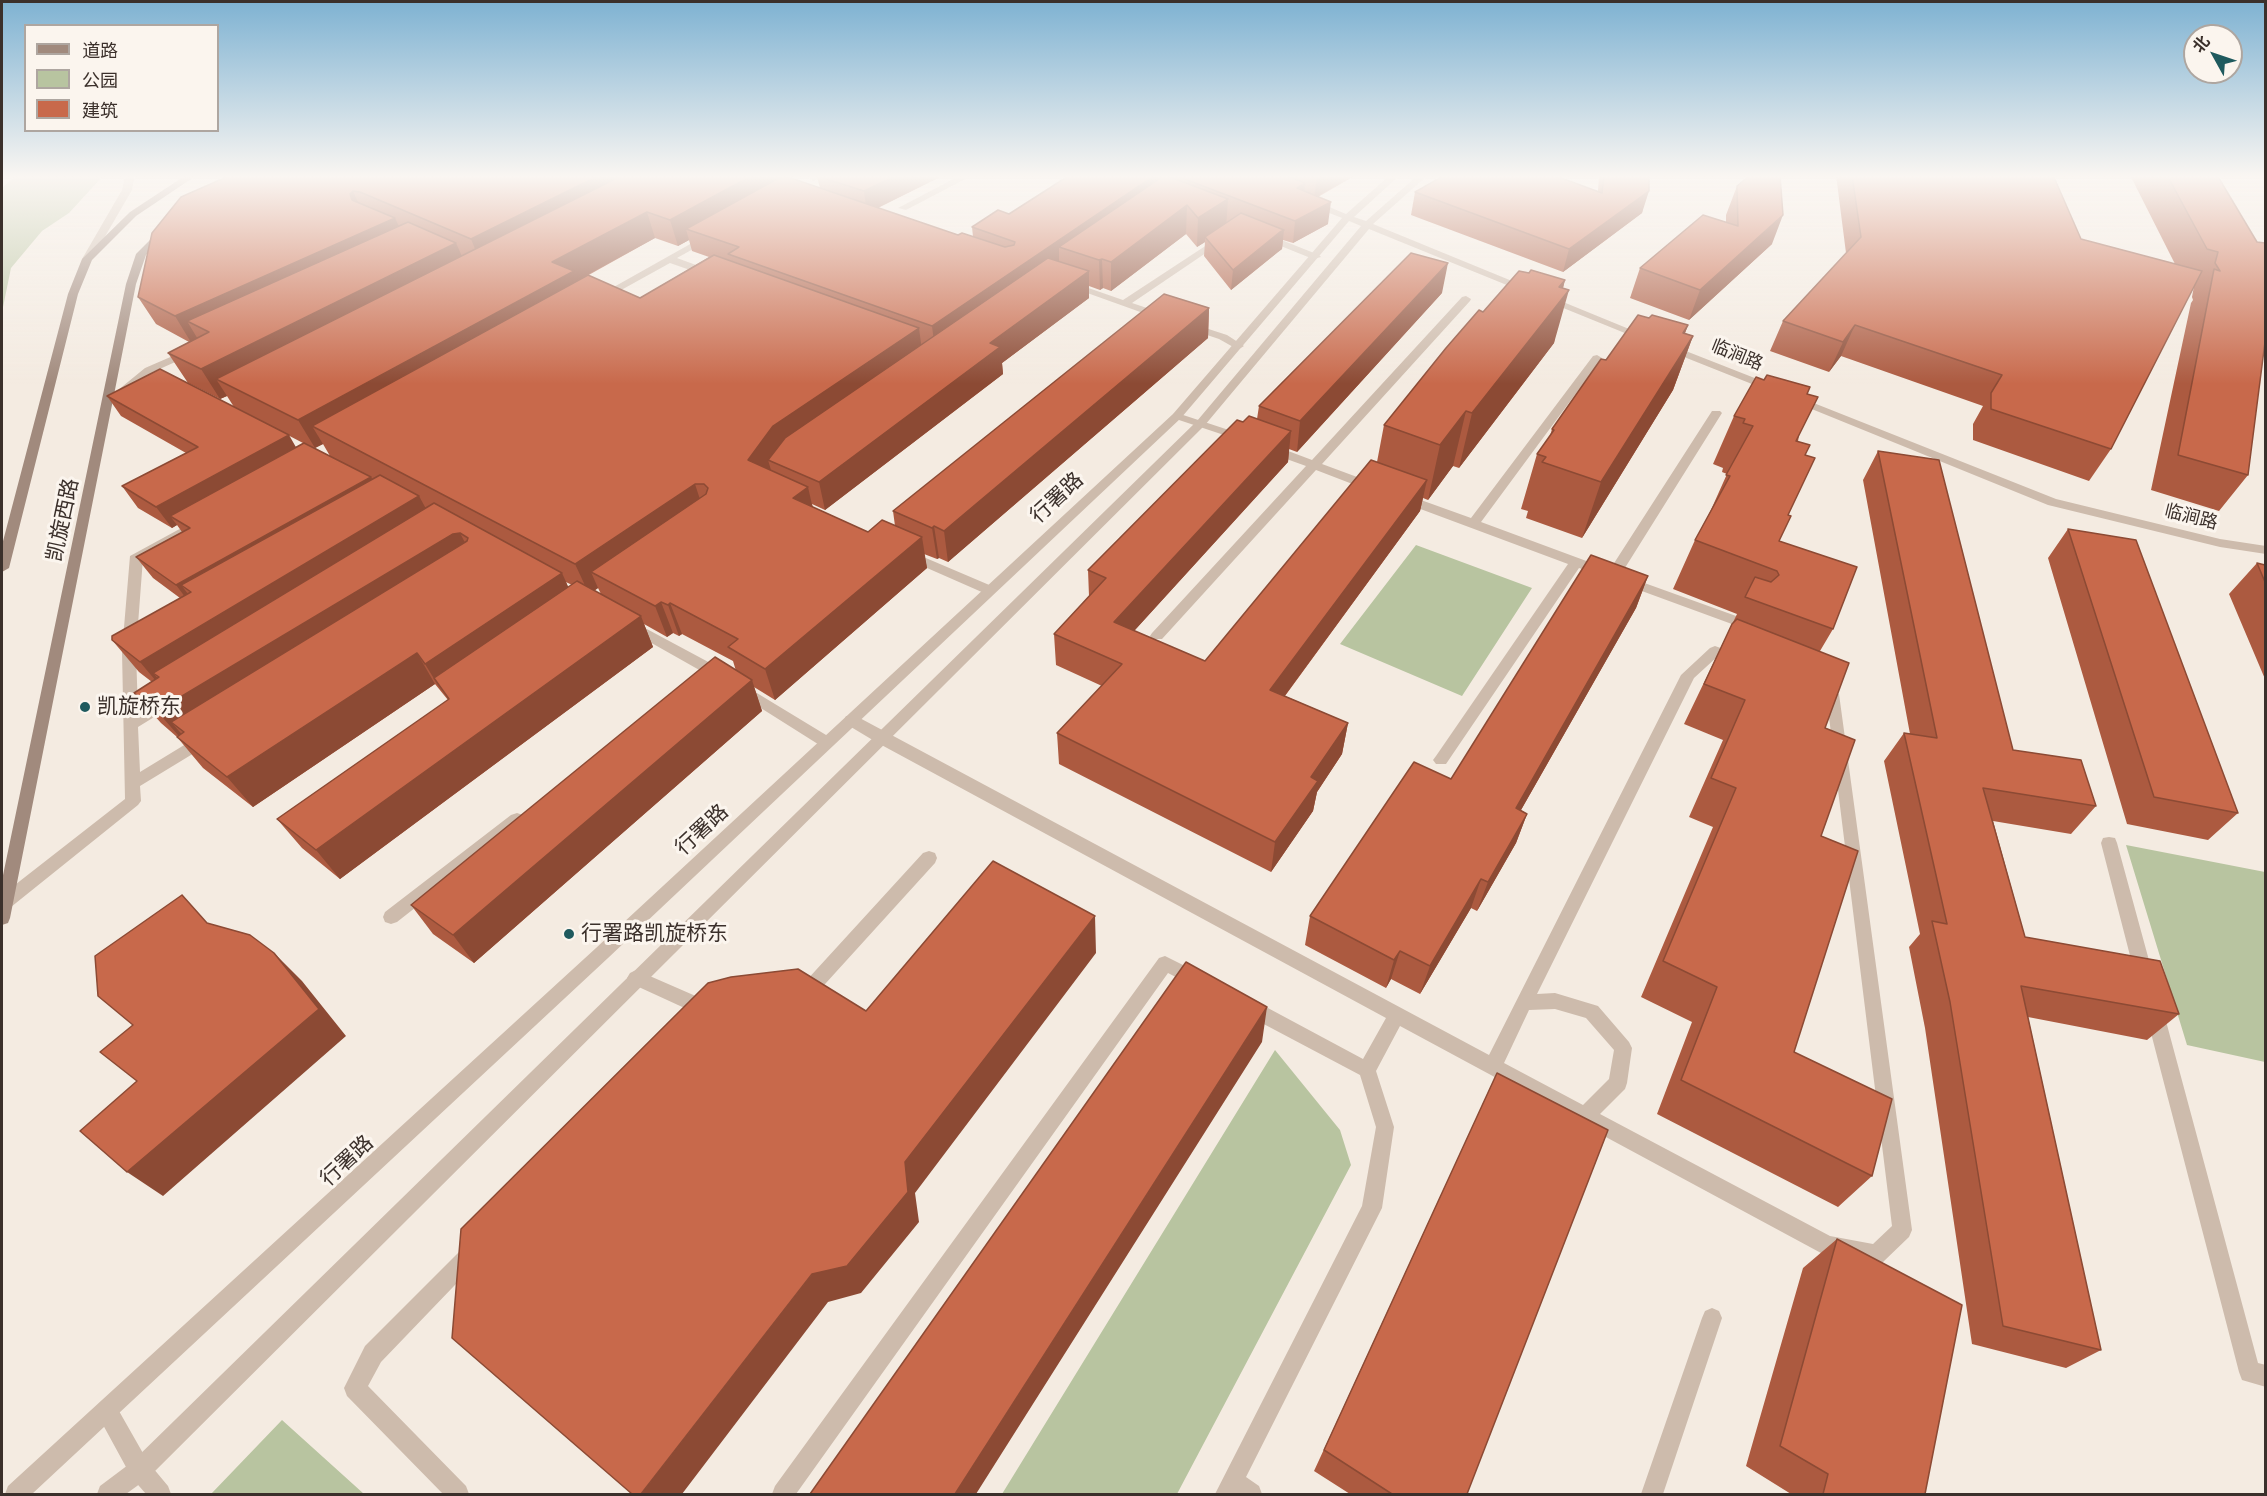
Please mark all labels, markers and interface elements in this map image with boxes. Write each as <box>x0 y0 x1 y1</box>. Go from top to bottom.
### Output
legend <box>24 24 219 132</box>
north arrow <box>2183 24 2243 84</box>
text: 北 <box>2188 31 2214 56</box>
text: 道路 <box>82 39 118 62</box>
text: 公园 <box>82 69 118 92</box>
text: 建筑 <box>82 99 118 122</box>
street label: 临涧路 <box>1708 335 1766 375</box>
street label: 行署路 <box>1025 467 1089 529</box>
street label: 凯旋西路 <box>42 476 84 564</box>
street label: 临涧路 <box>2162 500 2220 534</box>
place label: 凯旋桥东 <box>97 694 181 720</box>
marker: 凯旋桥东 <box>78 700 92 714</box>
street label: 行署路 <box>670 799 734 861</box>
place label: 行署路凯旋桥东 <box>581 921 728 947</box>
marker: 行署路凯旋桥东 <box>562 927 576 941</box>
street label: 行署路 <box>315 1130 379 1192</box>

